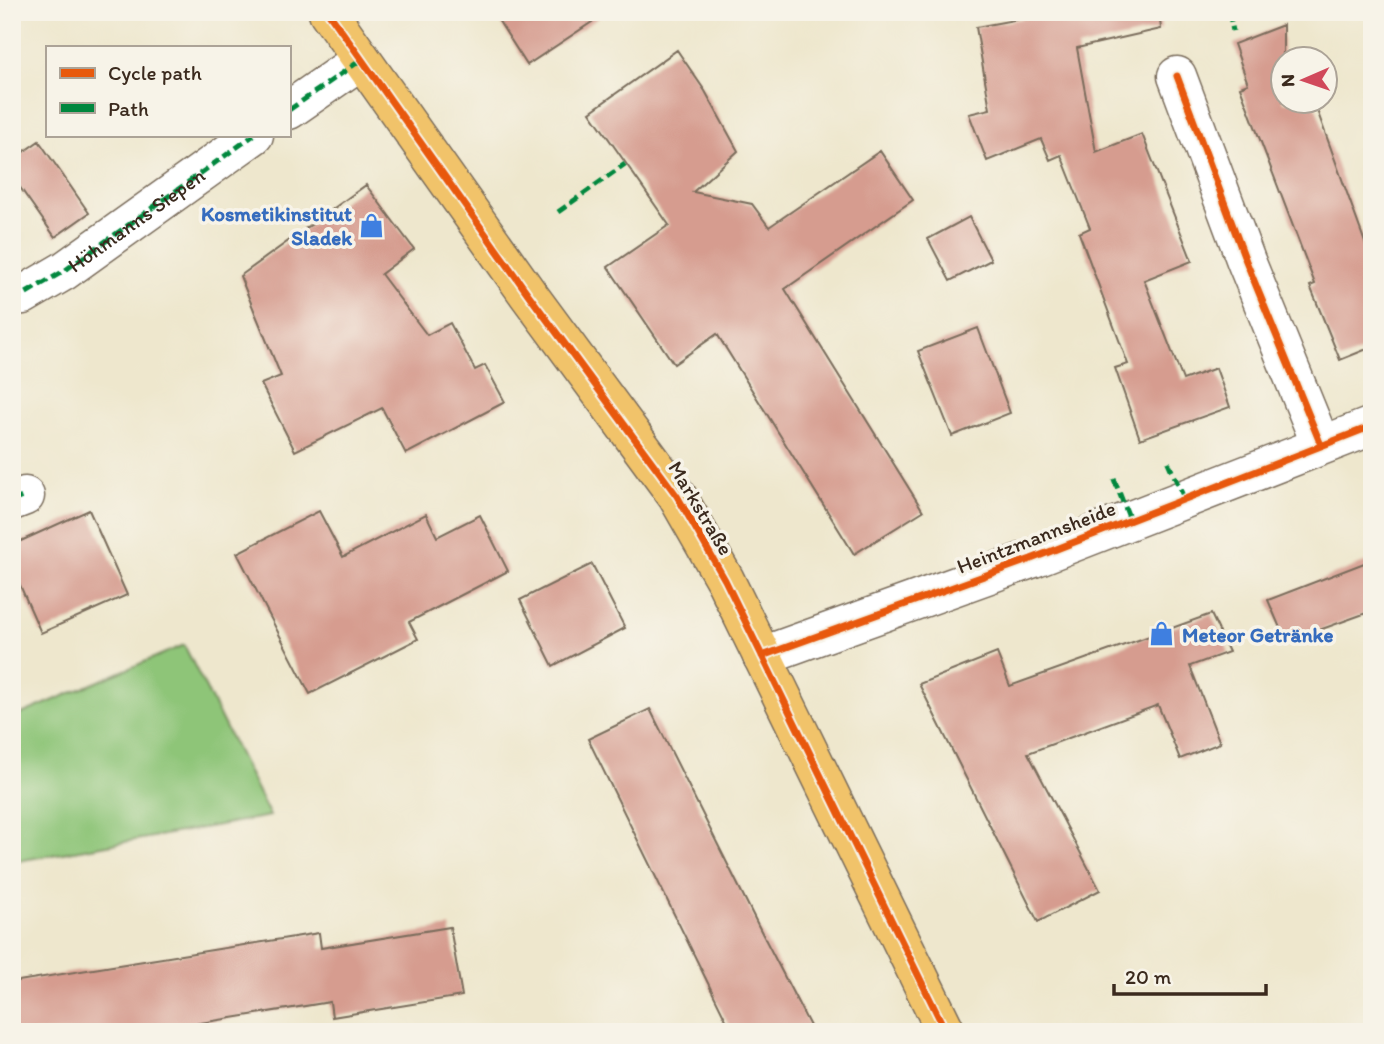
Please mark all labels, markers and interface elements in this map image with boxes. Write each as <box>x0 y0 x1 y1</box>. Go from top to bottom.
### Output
legend <box>46 46 290 136</box>
north arrow <box>1268 46 1338 116</box>
text: Cycle path <box>108 60 202 85</box>
text: N <box>1276 74 1299 87</box>
text: Path <box>108 96 149 121</box>
street label: Höhmanns Siepen <box>62 162 209 277</box>
place label: Kosmetikinstitut Sladek <box>201 201 353 250</box>
shop icon: Kosmetikinstitut Sladek <box>358 211 386 239</box>
street label: Markstraße <box>663 457 739 559</box>
street label: Heintzmannsheide <box>953 495 1119 579</box>
shop icon: Meteor Getränke <box>1148 620 1176 648</box>
place label: Meteor Getränke <box>1182 622 1333 647</box>
scale bar <box>1114 953 1267 997</box>
text: 20 m <box>1125 964 1172 989</box>

